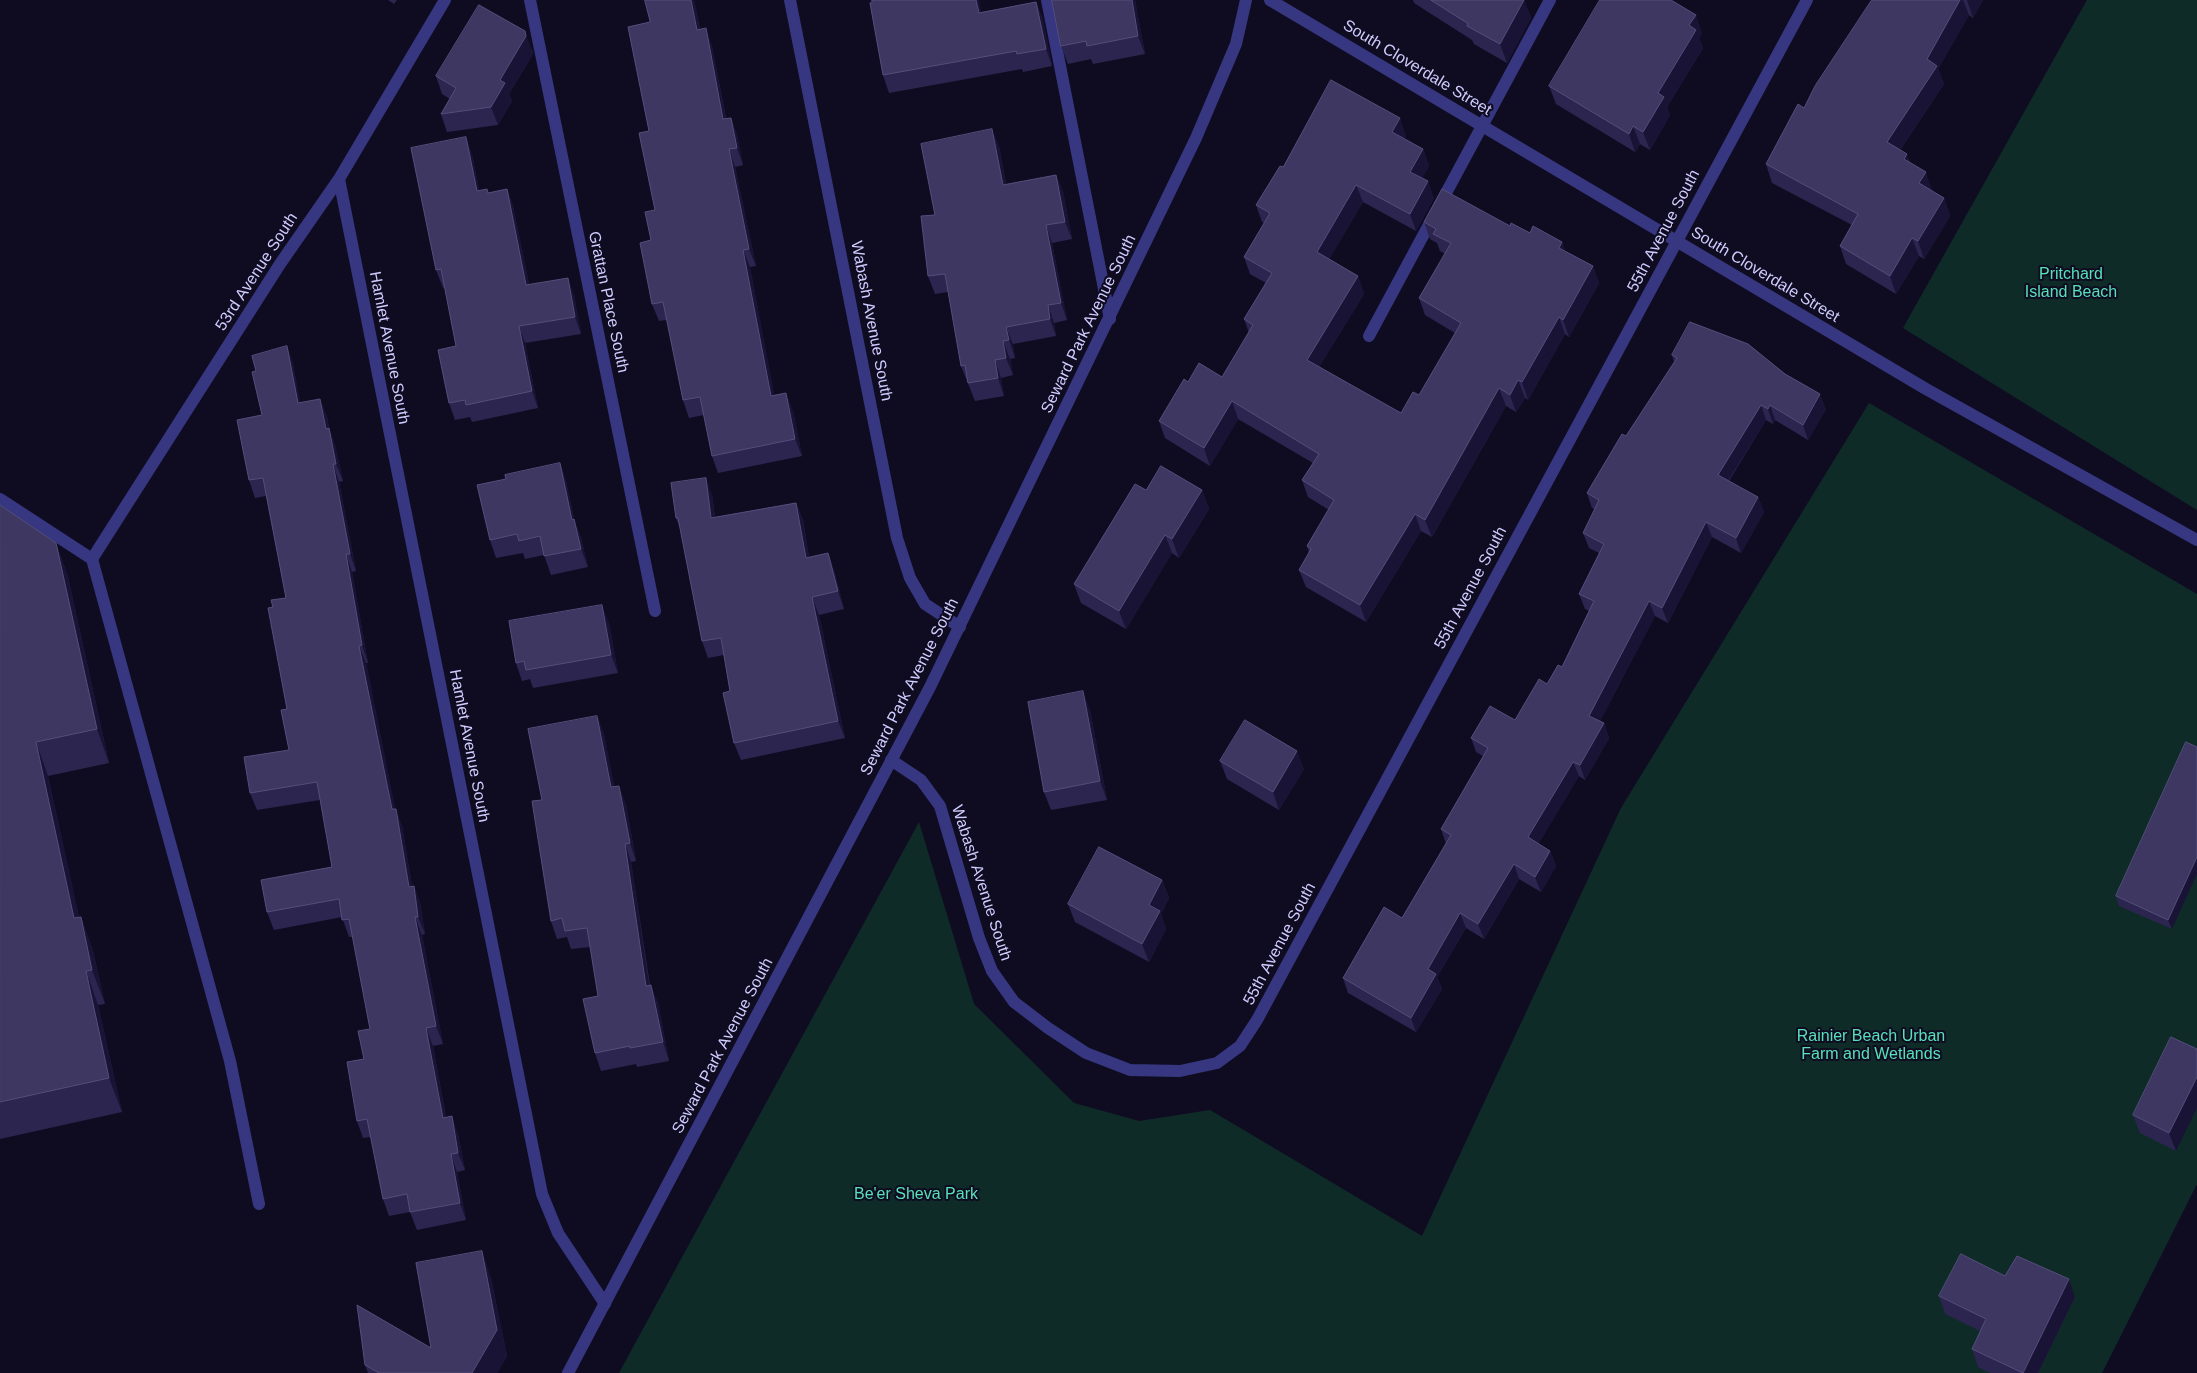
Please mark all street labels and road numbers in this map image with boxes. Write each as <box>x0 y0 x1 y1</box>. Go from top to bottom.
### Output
street label: South Cloverdale Street <box>1339 16 1495 120</box>
street label: 55th Avenue South <box>1624 167 1704 295</box>
street label: 53rd Avenue South <box>212 209 302 335</box>
street label: South Cloverdale Street <box>1687 223 1843 327</box>
street label: Grattan Place South <box>584 230 632 374</box>
street label: Seward Park Avenue South <box>1037 232 1141 416</box>
street label: Wabash Avenue South <box>846 239 896 403</box>
street label: Hamlet Avenue South <box>365 270 413 426</box>
street label: 55th Avenue South <box>1431 524 1511 652</box>
street label: Seward Park Avenue South <box>857 595 963 779</box>
street label: Hamlet Avenue South <box>445 668 493 824</box>
street label: Wabash Avenue South <box>947 803 1015 963</box>
street label: 55th Avenue South <box>1240 880 1320 1008</box>
street label: Seward Park Avenue South <box>668 955 778 1137</box>

